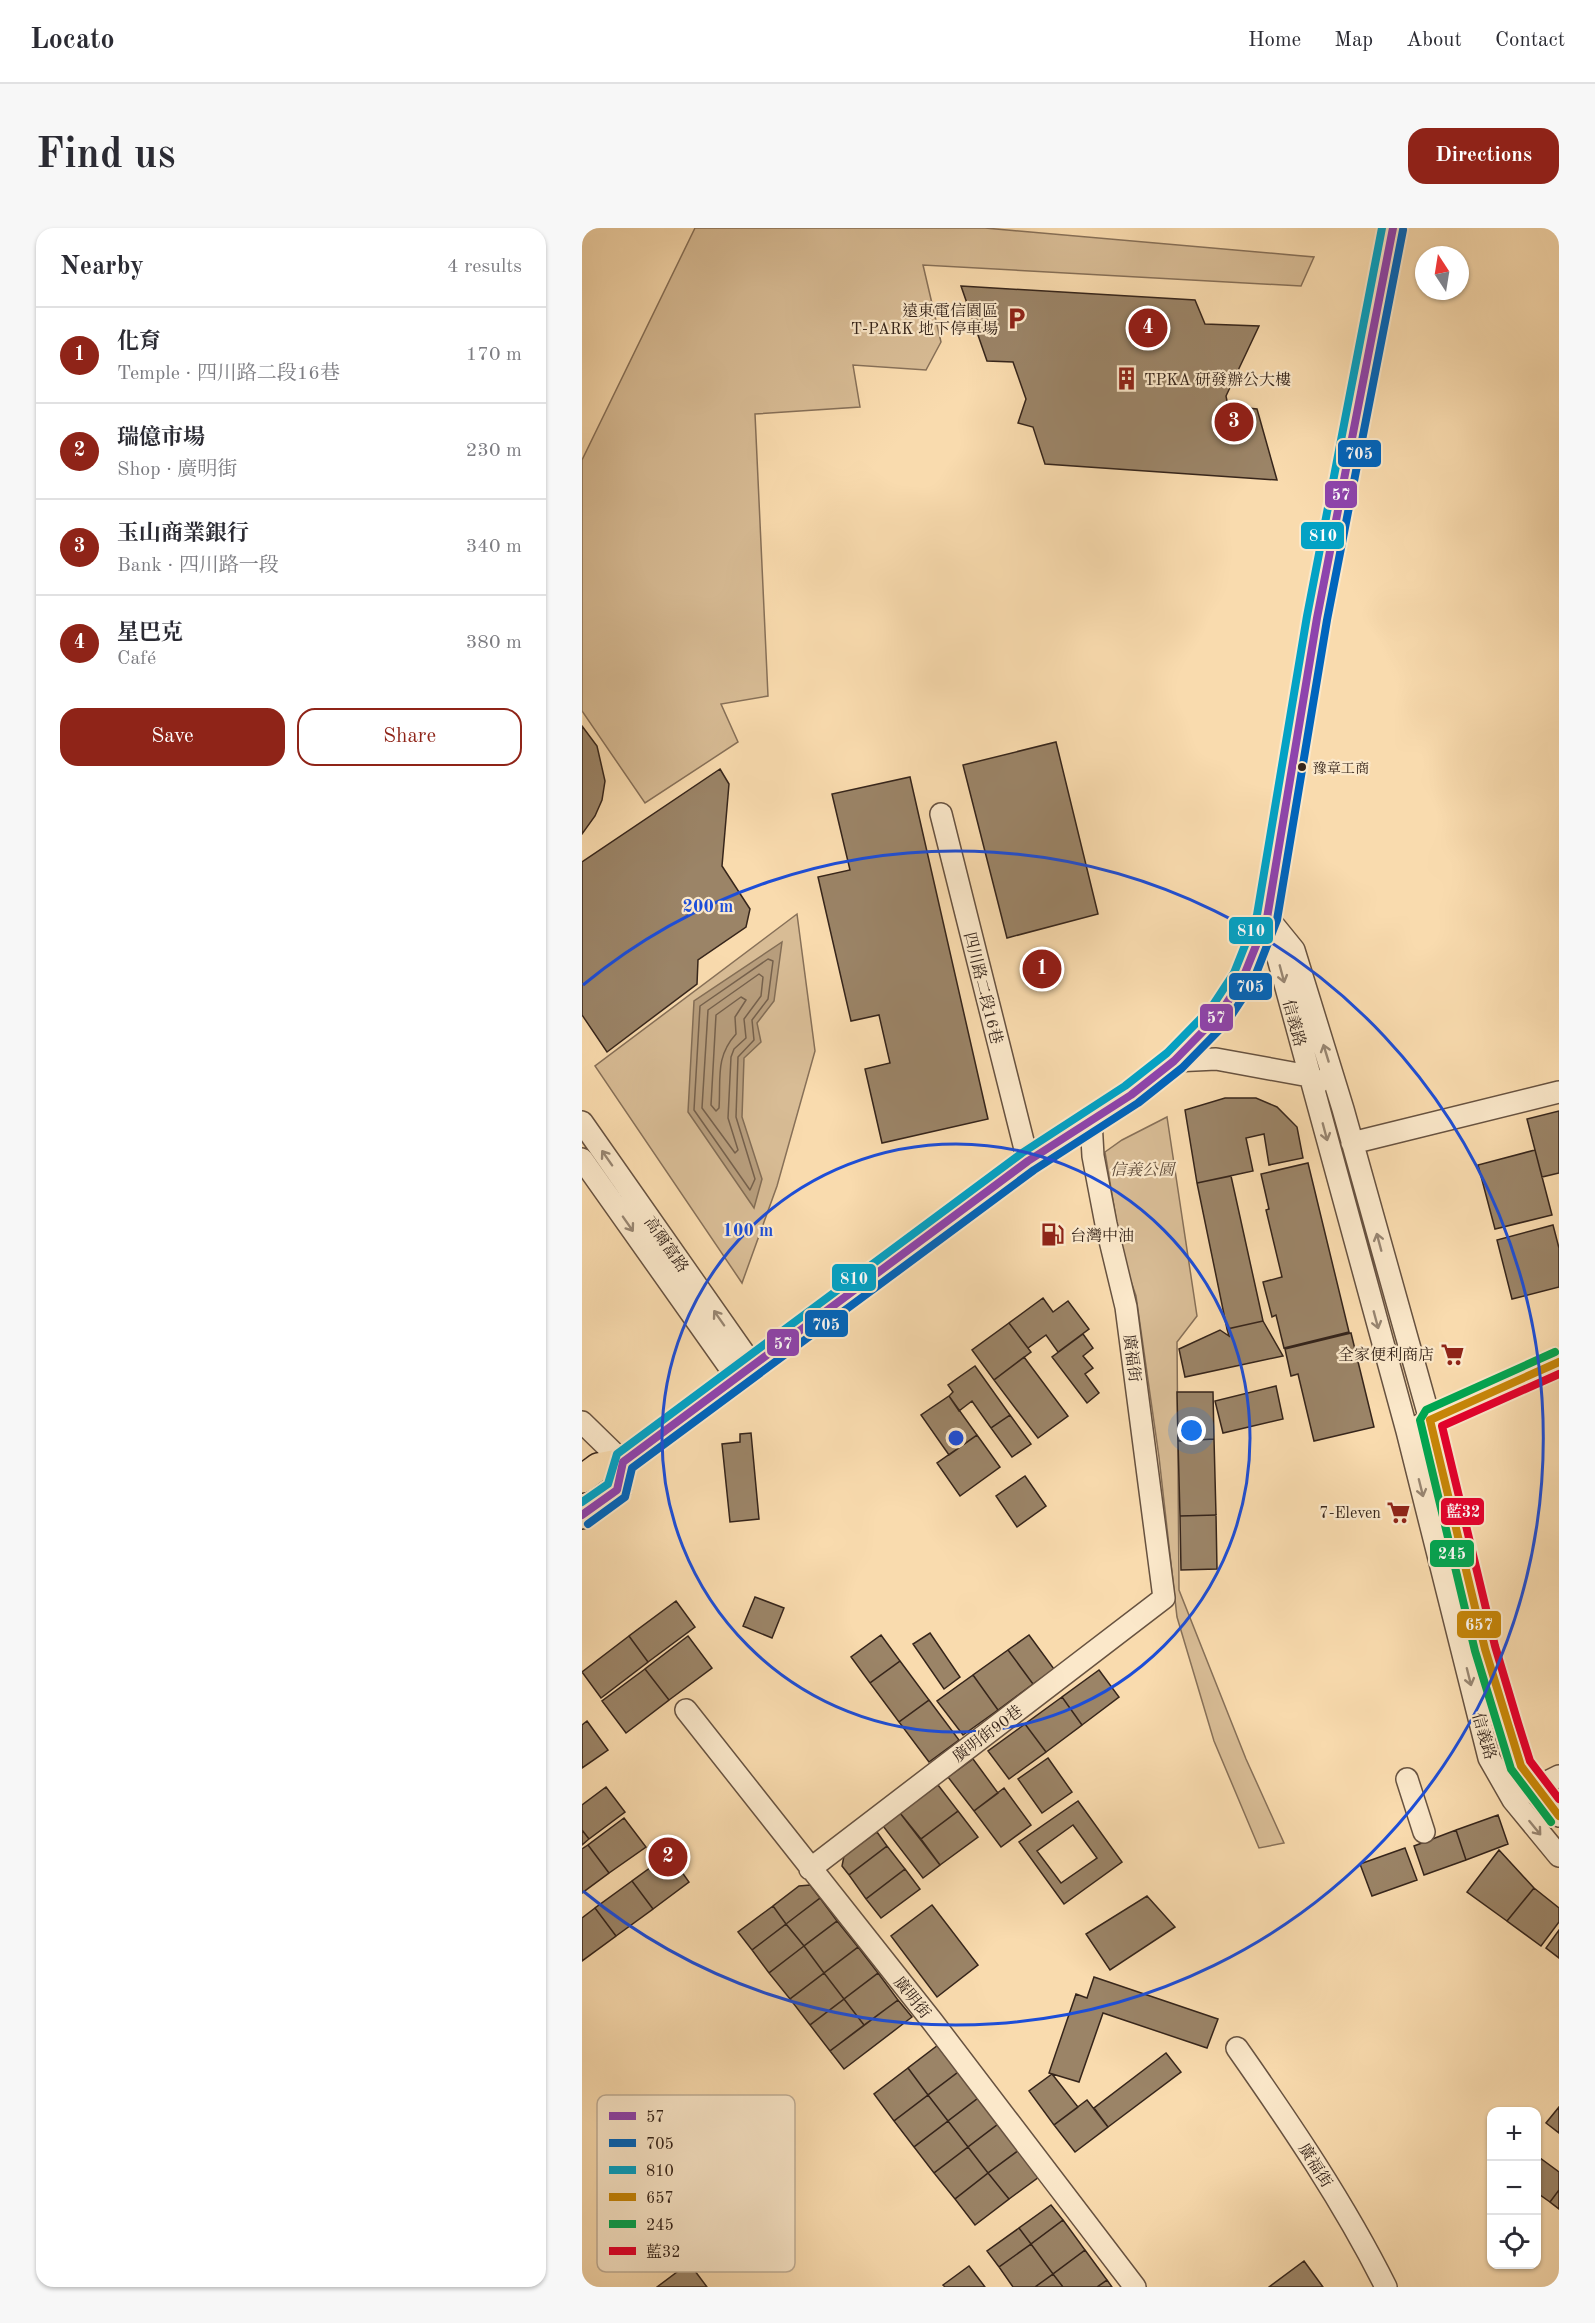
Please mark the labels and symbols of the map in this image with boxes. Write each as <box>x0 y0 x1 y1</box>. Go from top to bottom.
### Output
north arrow <box>1415 246 1469 300</box>
place label: 遠東電信園區 T-PARK 地下停車場 <box>851 302 998 338</box>
parking icon: 遠東電信園區 T-PARK 地下停車場 <box>1003 306 1029 332</box>
pin: 4 <box>1128 306 1168 350</box>
building icon: TPKA 研發辦公大樓 <box>1113 366 1139 392</box>
place label: TPKA 研發辦公大樓 <box>1144 371 1291 389</box>
pin: 3 <box>1214 400 1254 444</box>
line badge: 705 <box>1337 439 1382 468</box>
text: 705 <box>1345 447 1373 463</box>
line badge: 57 <box>1324 480 1358 509</box>
text: 57 <box>1332 488 1350 504</box>
line badge: 810 <box>1300 521 1345 550</box>
text: 810 <box>1309 529 1337 545</box>
place label: 豫章工商 <box>1313 760 1369 776</box>
marker: 豫章工商 <box>1296 761 1308 773</box>
text: 200 m <box>683 898 733 916</box>
line badge: 810 <box>1228 916 1274 945</box>
text: 810 <box>1237 924 1265 940</box>
street label: 四川路二段16巷 <box>960 930 1006 1046</box>
pin: 1 <box>1022 946 1062 992</box>
one-way arrow <box>1277 964 1289 983</box>
line badge: 705 <box>1228 972 1273 1001</box>
text: 705 <box>1236 980 1264 996</box>
street label: 信義路 <box>1279 998 1309 1049</box>
line badge: 57 <box>1199 1003 1234 1032</box>
text: 57 <box>1207 1011 1225 1027</box>
one-way arrow <box>1320 1044 1331 1063</box>
one-way arrow <box>1319 1122 1331 1141</box>
one-way arrow <box>601 1151 613 1167</box>
park label: 信義公園 <box>1110 1161 1177 1179</box>
street label: 高爾富路 <box>640 1213 692 1276</box>
one-way arrow <box>622 1215 634 1231</box>
text: 100 m <box>723 1222 773 1240</box>
fuel station icon: 台灣中油 <box>1039 1222 1065 1248</box>
place label: 台灣中油 <box>1070 1227 1134 1245</box>
one-way arrow <box>1373 1233 1385 1252</box>
line badge: 810 <box>831 1263 877 1292</box>
text: 810 <box>840 1272 868 1288</box>
line badge: 705 <box>804 1309 849 1338</box>
one-way arrow <box>713 1310 725 1327</box>
one-way arrow <box>1371 1310 1383 1329</box>
text: 705 <box>812 1318 840 1334</box>
line badge: 57 <box>766 1328 800 1357</box>
street label: 廣福街 <box>1120 1333 1144 1383</box>
text: 57 <box>774 1337 792 1353</box>
supermarket icon: 全家便利商店 <box>1439 1341 1465 1367</box>
place label: 全家便利商店 <box>1338 1346 1434 1364</box>
your location <box>1177 1416 1206 1445</box>
centre of rings <box>946 1428 966 1448</box>
one-way arrow <box>1416 1478 1428 1497</box>
line badge: 藍32 <box>1440 1497 1485 1526</box>
supermarket icon: 7-Eleven <box>1386 1499 1412 1525</box>
text: 藍32 <box>1446 1503 1480 1521</box>
place label: 7-Eleven <box>1319 1506 1381 1522</box>
line badge: 245 <box>1429 1539 1475 1568</box>
text: 245 <box>1438 1547 1466 1563</box>
line badge: 657 <box>1456 1610 1502 1639</box>
text: 657 <box>1465 1618 1493 1634</box>
one-way arrow <box>1463 1667 1475 1686</box>
street label: 廣明街90巷 <box>949 1702 1026 1766</box>
street label: 信義路 <box>1469 1711 1499 1762</box>
one-way arrow <box>1529 1820 1542 1836</box>
pin: 2 <box>648 1834 688 1880</box>
street label: 廣明街 <box>890 1973 934 2022</box>
legend <box>597 2095 795 2272</box>
text: 57 <box>646 2110 665 2126</box>
text: 705 <box>646 2137 674 2153</box>
street label: 廣福街 <box>1295 2140 1336 2191</box>
text: 810 <box>646 2164 674 2180</box>
text: 657 <box>646 2191 674 2207</box>
text: 245 <box>646 2218 674 2234</box>
text: 藍32 <box>646 2243 681 2261</box>

